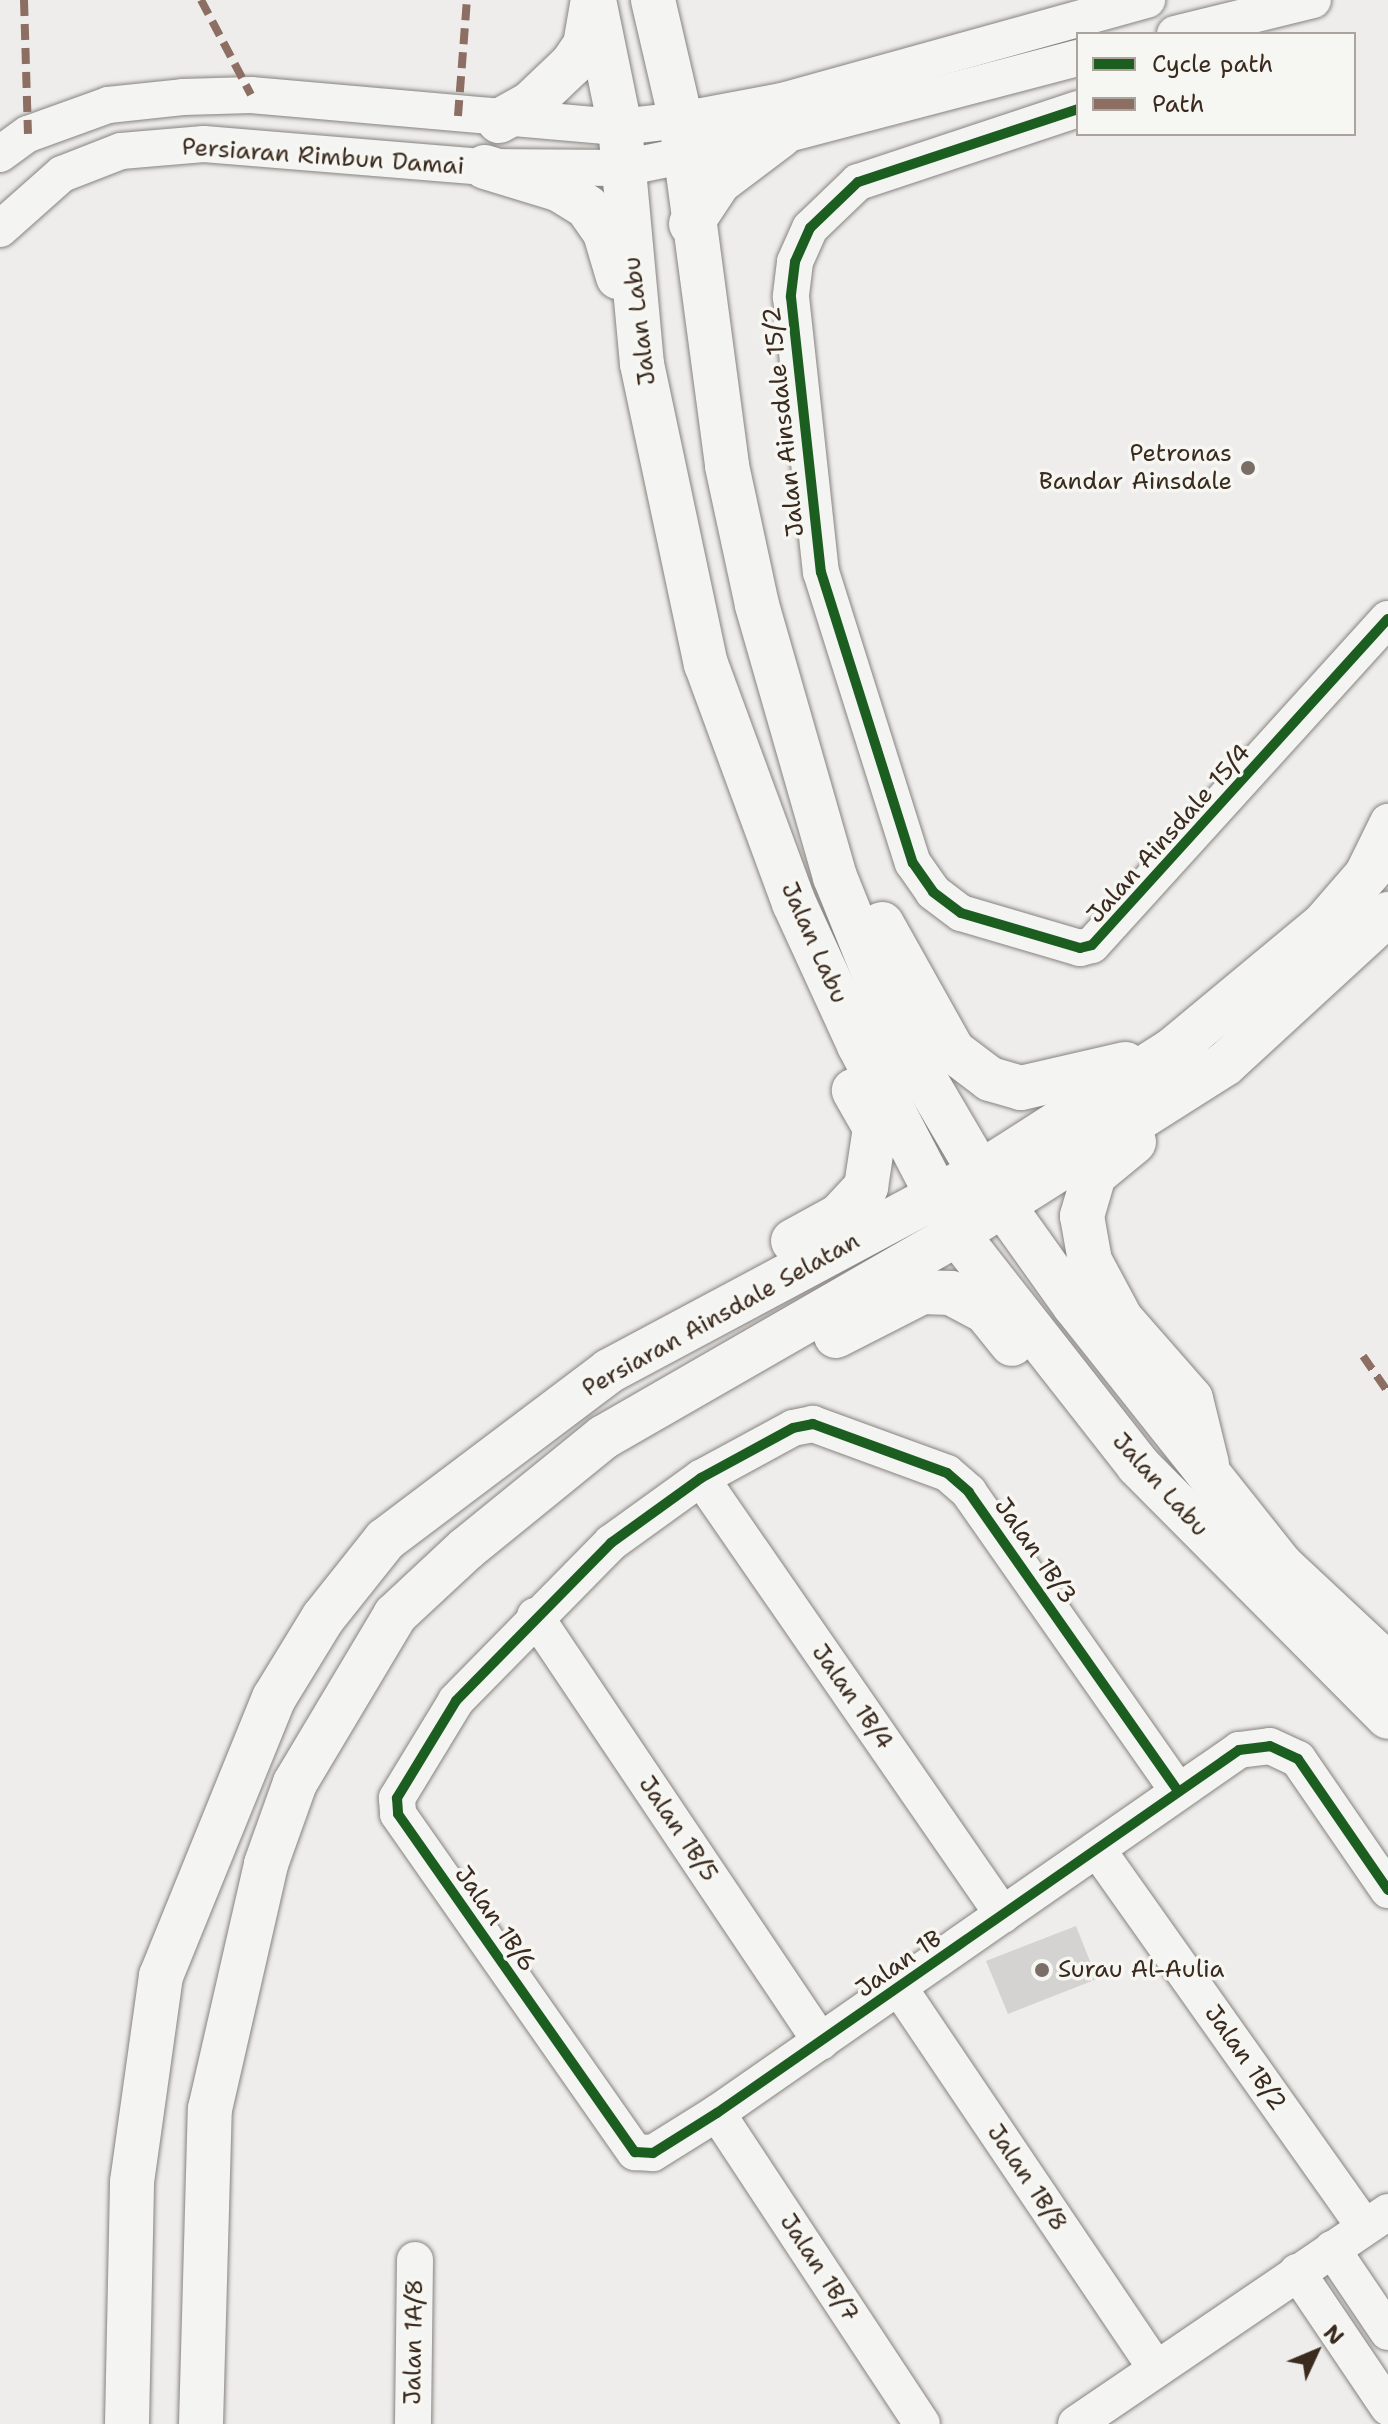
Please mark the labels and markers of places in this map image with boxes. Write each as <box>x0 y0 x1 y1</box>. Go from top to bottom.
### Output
place label: Petronas Bandar Ainsdale <box>1039 440 1232 496</box>
marker: Petronas Bandar Ainsdale <box>1239 459 1257 477</box>
place label: Surau Al-Aulia <box>1058 1956 1224 1984</box>
marker: Surau Al-Aulia <box>1033 1961 1051 1979</box>

